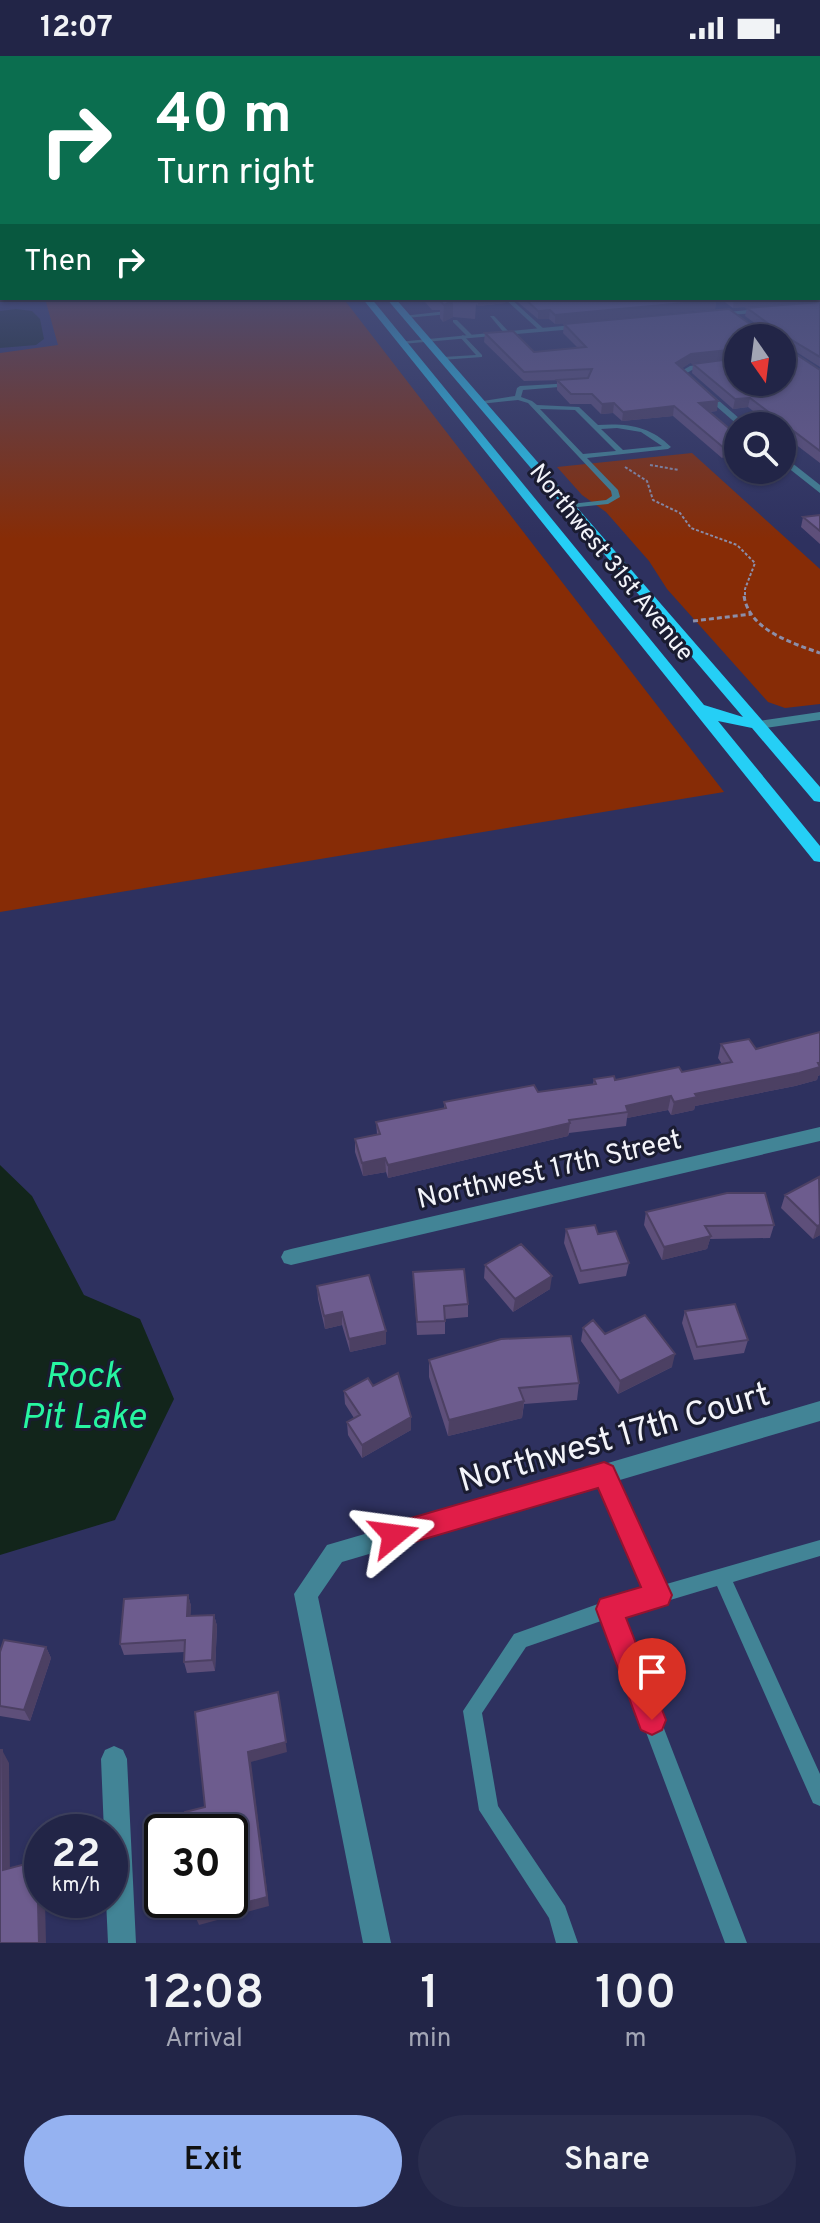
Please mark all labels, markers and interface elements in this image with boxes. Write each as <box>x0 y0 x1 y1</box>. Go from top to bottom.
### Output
text: 12:07 <box>40 10 113 47</box>
text: 40 m <box>156 82 292 152</box>
icon: right <box>24 88 128 192</box>
text: Turn right <box>156 151 315 197</box>
icon: right <box>108 240 152 284</box>
text: Then <box>24 244 92 281</box>
north arrow <box>724 324 796 396</box>
map controls <box>724 324 796 484</box>
button: search <box>724 412 796 484</box>
street label: Northwest 31st Avenue <box>522 459 699 668</box>
street label: Northwest 17th Street <box>414 1123 685 1219</box>
water label: Rock Pit Lake <box>21 1355 146 1442</box>
street label: Northwest 17th Court <box>454 1374 776 1504</box>
position arrow <box>352 1493 436 1577</box>
pin <box>618 1638 686 1720</box>
icon: arrive <box>630 1650 674 1694</box>
speed limit sign: 30 <box>144 1814 248 1918</box>
text: 22 <box>52 1831 100 1881</box>
text: km/h <box>52 1873 100 1899</box>
text: 12:08 <box>144 1965 264 2025</box>
text: 1 <box>420 1965 439 2025</box>
text: 100 <box>595 1965 676 2025</box>
text: Arrival <box>165 2023 243 2056</box>
text: min <box>408 2023 451 2056</box>
text: m <box>625 2023 647 2056</box>
button: Exit <box>24 2115 402 2207</box>
button: Share <box>418 2115 796 2207</box>

